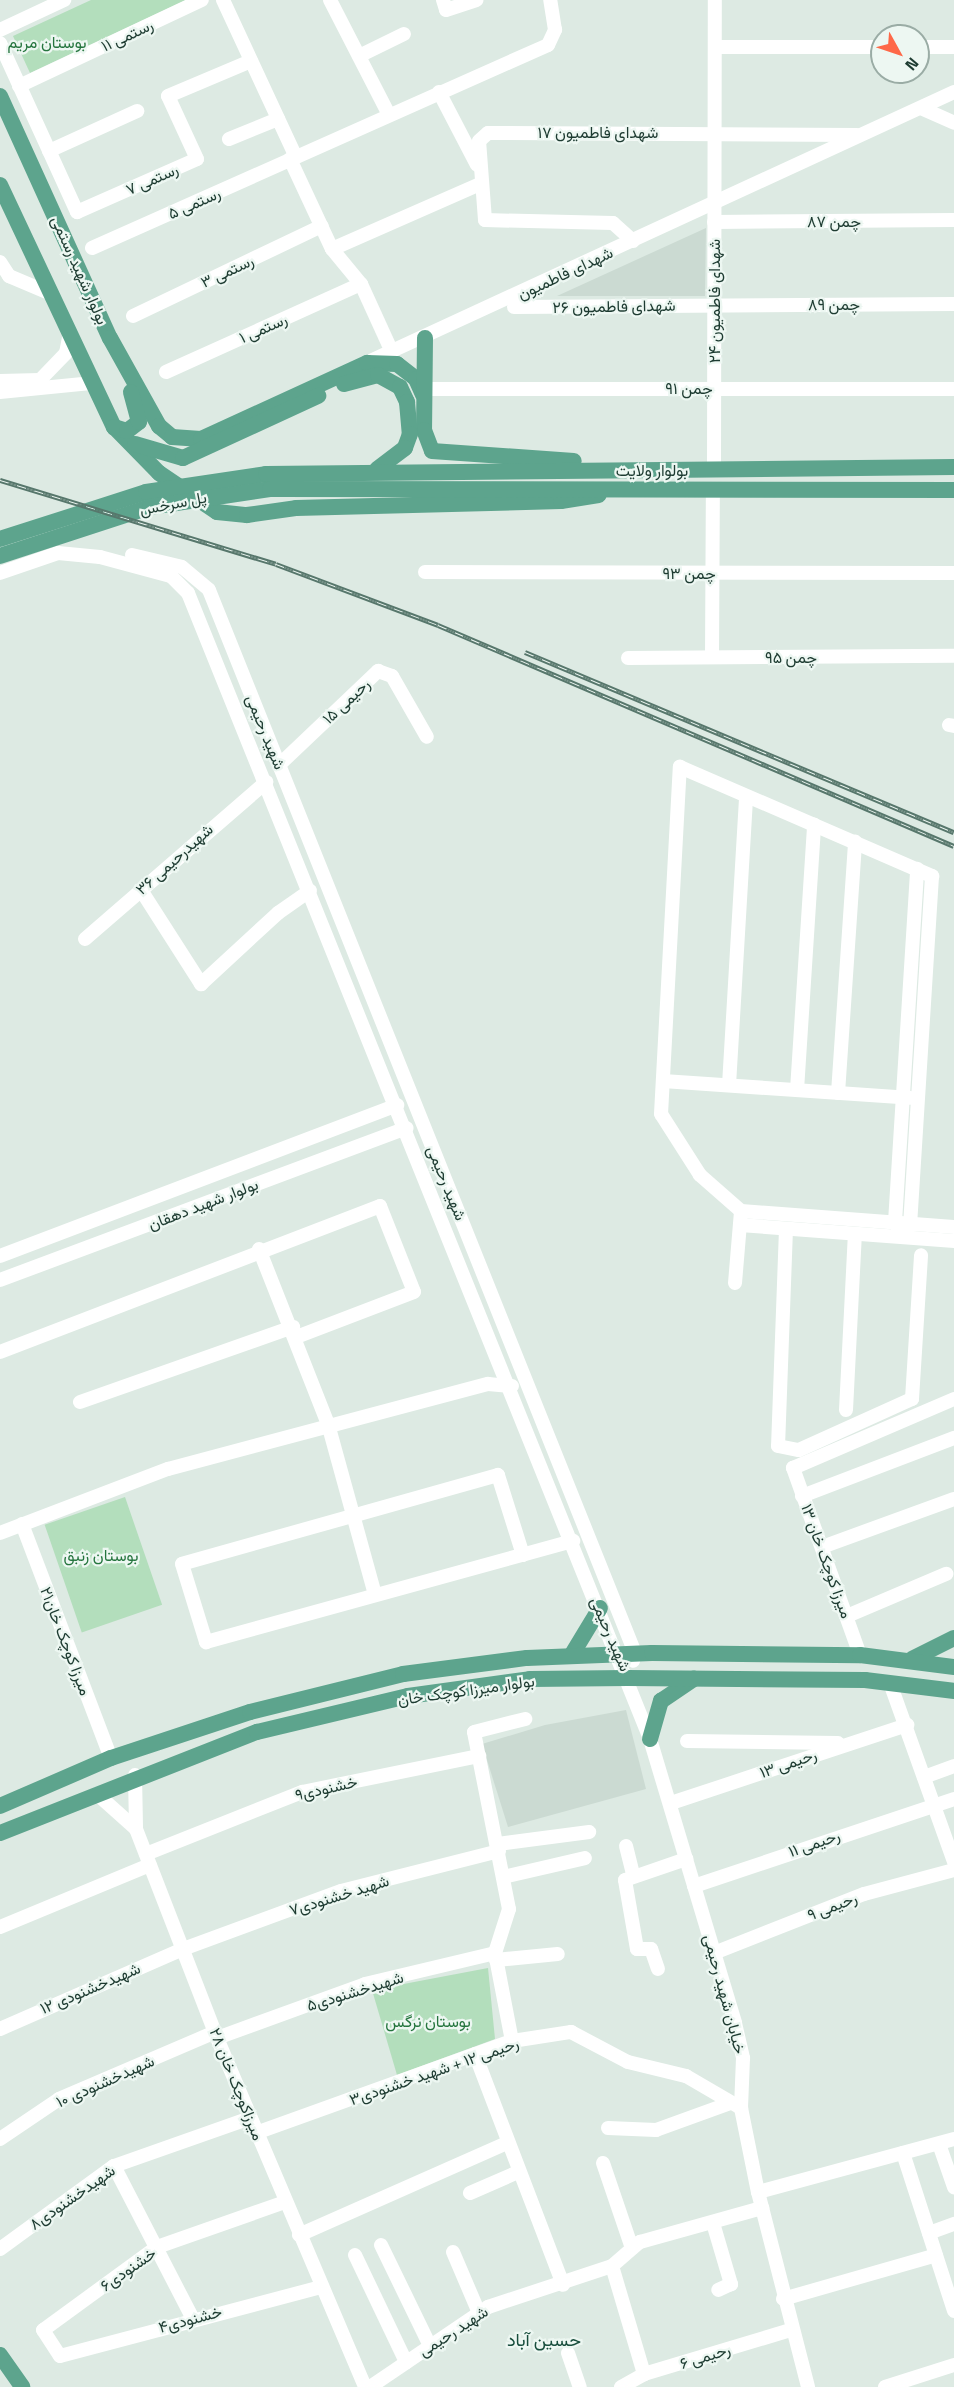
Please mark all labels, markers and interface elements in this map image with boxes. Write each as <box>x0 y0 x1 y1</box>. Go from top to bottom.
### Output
street label: رستمی ۱۱ <box>98 15 156 55</box>
north arrow <box>870 24 930 84</box>
park label: بوستان مریم <box>8 32 86 52</box>
text: N <box>899 52 925 76</box>
street label: شهدای فاطمیون ۱۷ <box>538 122 658 142</box>
street label: رستمی ۷ <box>123 159 181 199</box>
street label: رستمی ۵ <box>165 183 223 223</box>
street label: چمن ۸۷ <box>807 211 861 231</box>
street label: بولوار شهید رستمی <box>47 213 113 327</box>
street label: شهدای فاطمیون ۲۴ <box>704 239 724 363</box>
street label: شهدای فاطمیون <box>514 242 616 304</box>
street label: رستمی ۳ <box>197 250 257 292</box>
street label: چمن ۸۹ <box>808 294 860 314</box>
street label: شهدای فاطمیون ۲۶ <box>552 295 676 317</box>
street label: رستمی ۱ <box>236 309 290 347</box>
street label: چمن ۹۱ <box>665 378 713 398</box>
street label: بولوار ولایت <box>616 460 688 480</box>
street label: پل سرخس <box>138 487 208 519</box>
street label: چمن ۹۳ <box>662 563 716 583</box>
street label: چمن ۹۵ <box>765 647 817 667</box>
street label: رحیمی ۱۵ <box>318 674 374 728</box>
street label: شهید رحیمی <box>242 692 290 772</box>
street label: شهیدرحیمی ۳۶ <box>131 819 217 899</box>
street label: شهید رحیمی <box>423 1143 471 1223</box>
street label: بولوار شهید دهقان <box>145 1174 261 1234</box>
street label: میرزا کوچک خان ۱۳ <box>797 1501 857 1621</box>
park label: بوستان زنبق <box>64 1545 138 1565</box>
street label: میرزا کوچک خان۲۱ <box>36 1584 96 1698</box>
street label: شهید رحیمی <box>587 1594 635 1674</box>
street label: بولوار میرزا کوچک خان <box>396 1671 536 1709</box>
street label: رحیمی ۱۳ <box>757 1744 819 1782</box>
street label: خشنودی۹ <box>293 1772 359 1804</box>
street label: رحیمی ۱۱ <box>786 1825 842 1861</box>
street label: شهید خشنودی۷ <box>287 1871 391 1919</box>
street label: رحیمی ۹ <box>804 1888 860 1924</box>
street label: خیابان شهید رحیمی <box>700 1932 750 2056</box>
street label: شهیدخشنودی ۱۲ <box>37 1958 143 2018</box>
street label: شهیدخشنودی۵ <box>304 1967 406 2015</box>
park label: بوستان نرگس <box>385 2011 471 2031</box>
street label: میرزاکوچک خان ۲۸ <box>206 2025 268 2143</box>
street label: رحیمی ۱۲ + شهید خشنودی۳ <box>347 2033 521 2109</box>
street label: شهیدخشنودی ۱۰ <box>53 2051 157 2111</box>
street label: شهیدخشنودی۸ <box>26 2160 118 2234</box>
street label: خشنودی۶ <box>96 2243 160 2295</box>
street label: خشنودی۴ <box>156 2301 224 2337</box>
street label: شهید رحیمی <box>415 2301 491 2361</box>
district label: حسین آباد <box>507 2329 581 2351</box>
street label: رحیمی ۶ <box>677 2339 733 2373</box>

